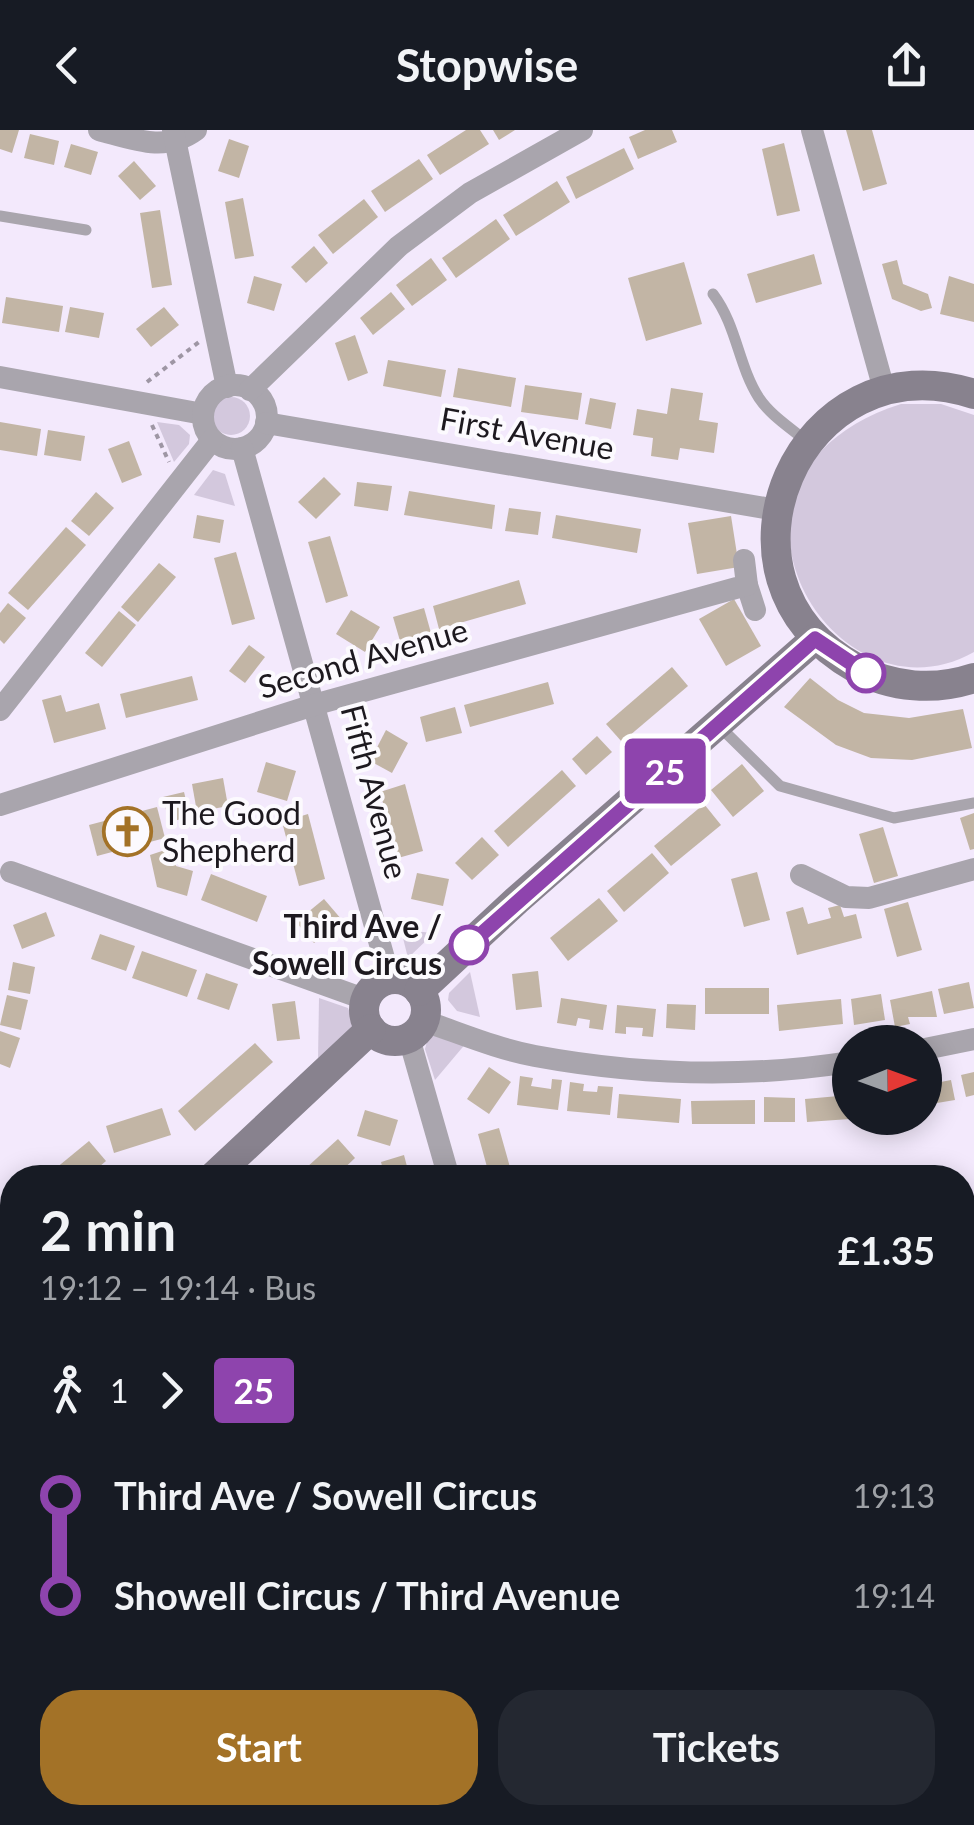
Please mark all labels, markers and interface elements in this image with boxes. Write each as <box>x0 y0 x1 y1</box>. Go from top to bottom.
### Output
icon: back <box>40 38 95 93</box>
text: Stopwise <box>396 38 578 92</box>
icon: share <box>879 38 934 93</box>
street label: First Avenue <box>437 398 617 467</box>
street label: Second Avenue <box>253 609 472 706</box>
unlabelled marker <box>847 654 885 692</box>
street label: Fifth Avenue <box>334 700 417 883</box>
line badge: 25 <box>620 738 710 804</box>
text: 25 <box>645 750 685 792</box>
place label: The Good Shepherd <box>162 793 301 869</box>
church icon: The Good Shepherd <box>101 806 153 858</box>
place label: Third Ave / Sowell Circus <box>252 906 442 982</box>
marker: Third Ave / Sowell Circus <box>450 926 488 964</box>
north arrow <box>832 1025 942 1135</box>
map controls <box>832 1025 942 1135</box>
text: 2 min <box>40 1197 176 1263</box>
text: £1.35 <box>838 1227 935 1273</box>
text: 19:12 – 19:14 · Bus <box>40 1268 316 1307</box>
icon: walk <box>40 1363 95 1418</box>
icon: forward <box>144 1363 199 1418</box>
text: 25 <box>234 1369 274 1411</box>
text: 1 <box>110 1371 129 1410</box>
text: Third Ave / Sowell Circus <box>114 1472 537 1518</box>
text: 19:13 <box>853 1476 935 1515</box>
text: Showell Circus / Third Avenue <box>114 1572 620 1618</box>
text: 19:14 <box>853 1576 935 1615</box>
button: Start <box>40 1690 478 1805</box>
button: Tickets <box>498 1690 935 1805</box>

